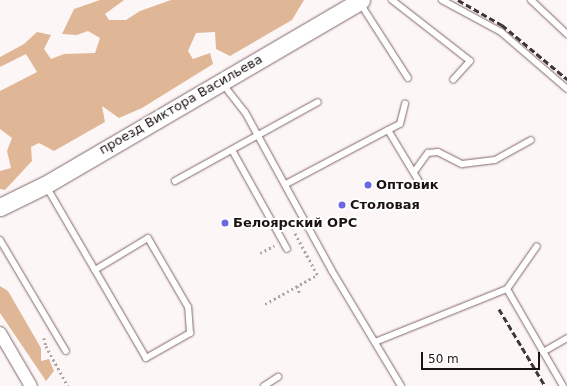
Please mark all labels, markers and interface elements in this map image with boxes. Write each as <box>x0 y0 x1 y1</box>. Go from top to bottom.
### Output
street label: проезд Виктора Васильева <box>97 52 265 158</box>
place label: Оптовик <box>376 177 439 193</box>
marker: Оптовик <box>363 180 373 190</box>
place label: Столовая <box>350 197 420 213</box>
marker: Столовая <box>337 200 347 210</box>
place label: Белоярский ОРС <box>233 215 357 231</box>
marker: Белоярский ОРС <box>220 218 230 228</box>
scale bar <box>423 344 542 370</box>
text: 50 m <box>428 352 459 366</box>

